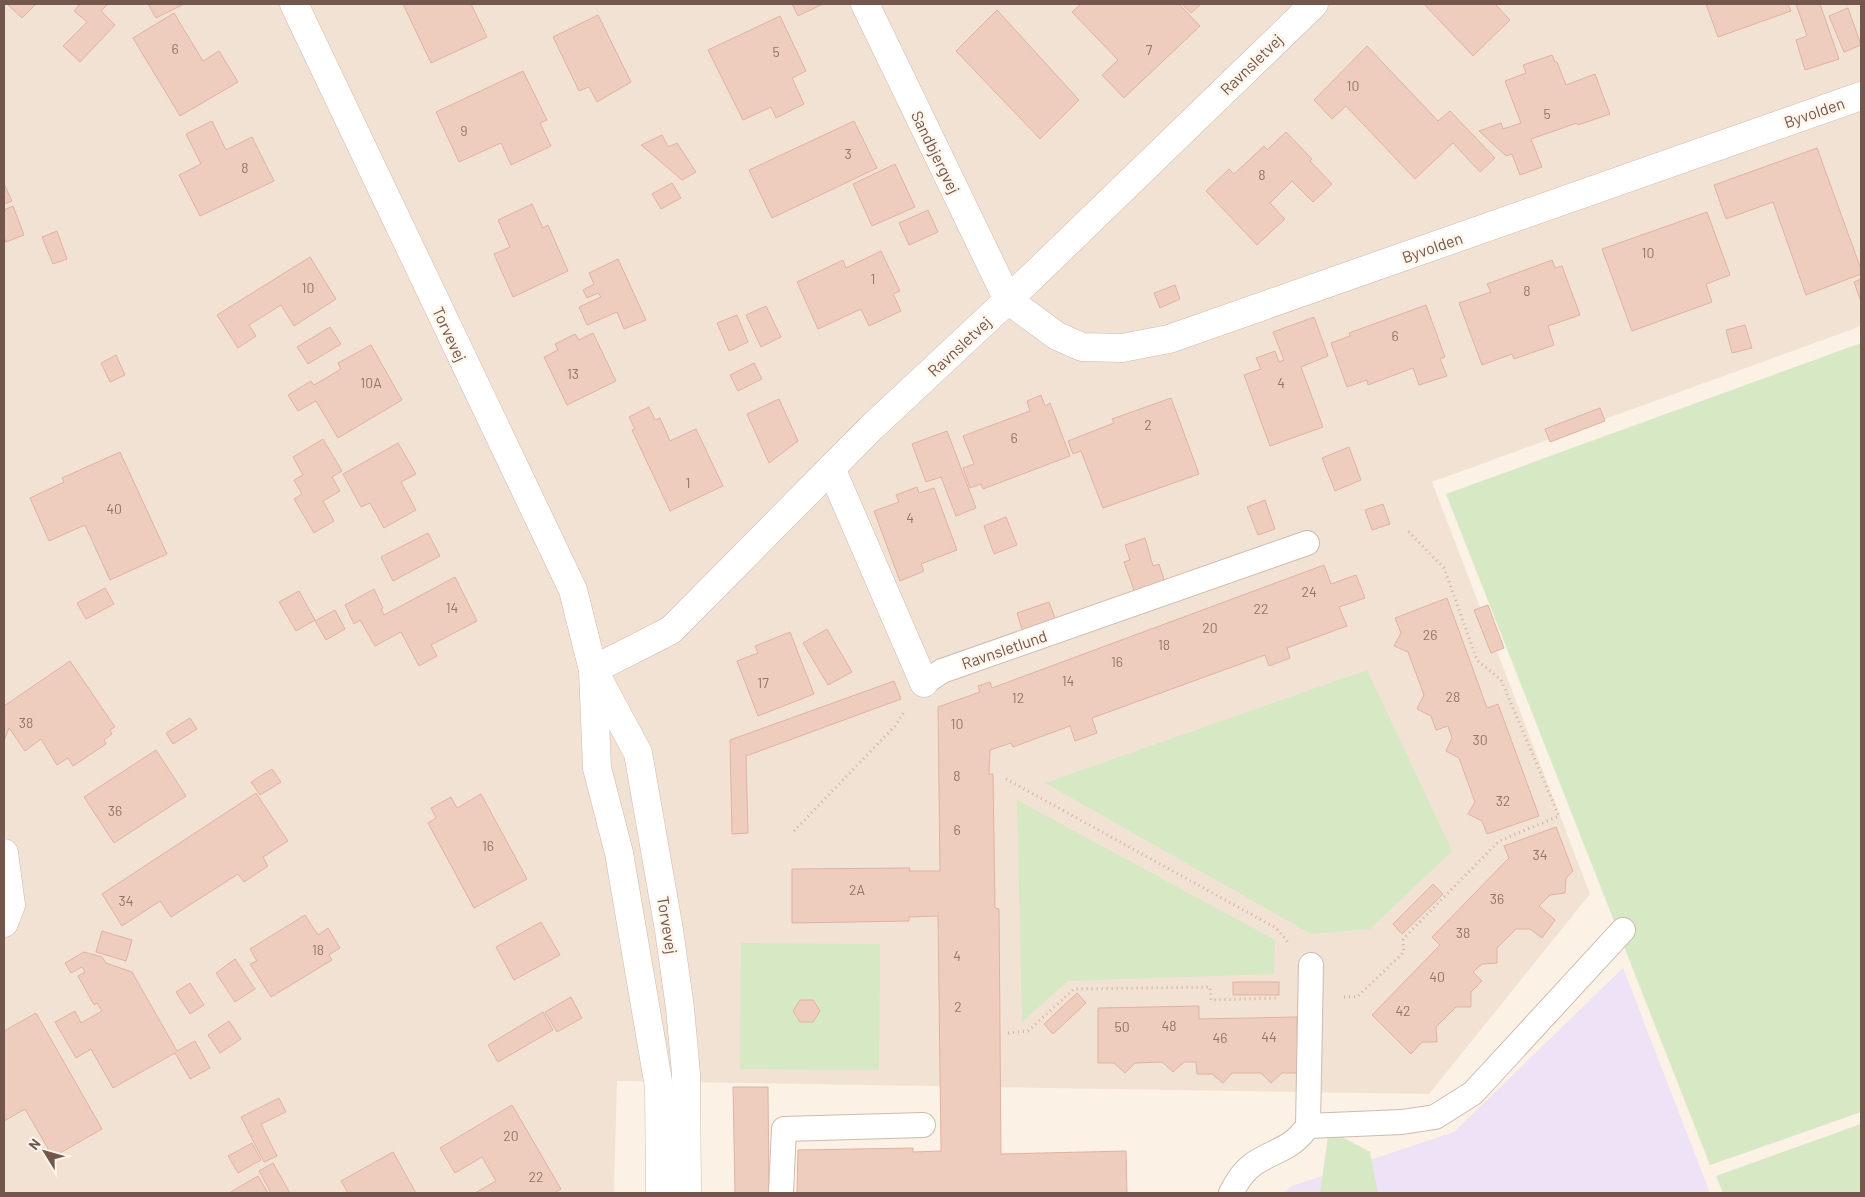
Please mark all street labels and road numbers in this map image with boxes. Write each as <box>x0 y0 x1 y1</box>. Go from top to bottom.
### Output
street label: Ravnsletvej <box>1216 30 1286 98</box>
street label: Byvolden <box>1781 93 1847 131</box>
street label: Sandbjergvej <box>908 107 964 197</box>
street label: Byvolden <box>1399 228 1465 266</box>
street label: Torvevej <box>429 304 471 364</box>
street label: Ravnsletvej <box>923 312 995 380</box>
street label: Ravnsletlund <box>959 625 1049 673</box>
street label: Torvevej <box>654 895 682 955</box>

